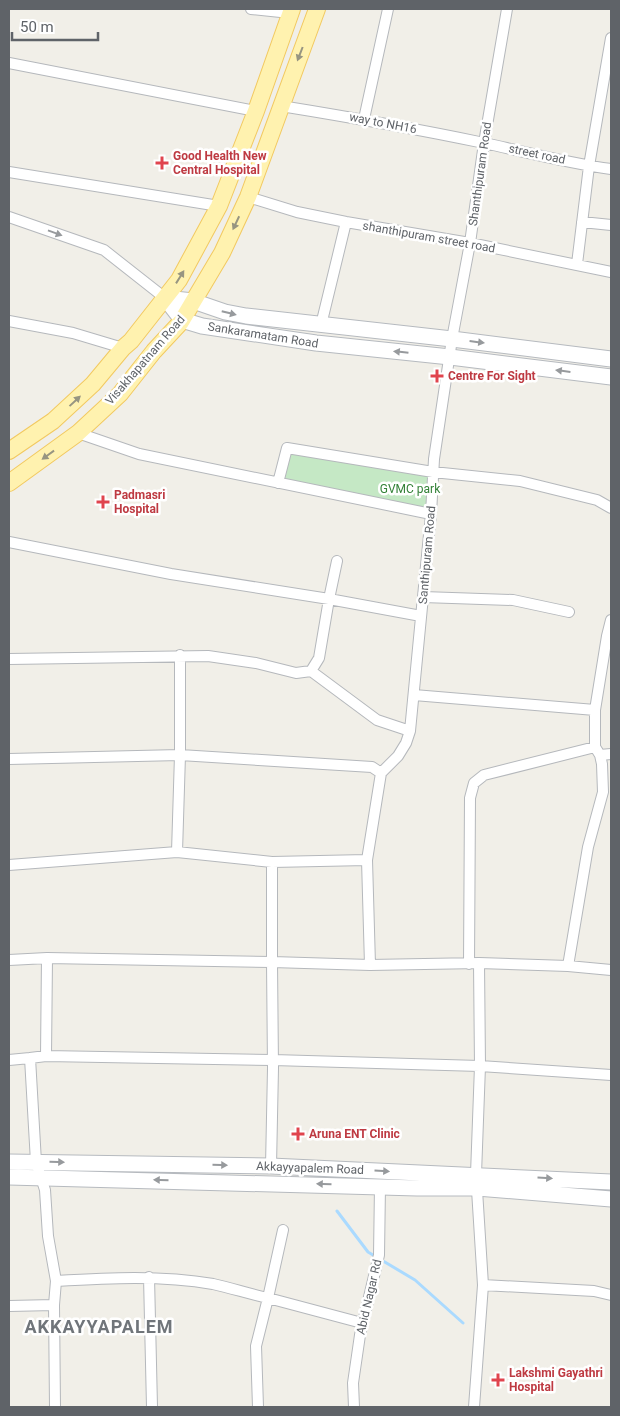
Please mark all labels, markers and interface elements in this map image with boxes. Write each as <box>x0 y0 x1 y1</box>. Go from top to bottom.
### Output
scale bar <box>12 10 99 42</box>
text: 50 m <box>20 18 54 36</box>
one-way arrow <box>296 47 303 62</box>
street label: way to NH16 <box>348 110 418 136</box>
street label: Shanthipuram Road <box>466 121 494 227</box>
street label: street road <box>507 141 567 167</box>
place label: Good Health New Central Hospital <box>173 149 267 177</box>
marker: Good Health New Central Hospital <box>155 156 169 170</box>
one-way arrow <box>232 216 240 230</box>
street label: shanthipuram street road <box>362 218 496 256</box>
one-way arrow <box>48 229 63 237</box>
one-way arrow <box>175 270 185 284</box>
one-way arrow <box>222 309 237 317</box>
street label: Visakhapatnam Road <box>102 312 188 408</box>
street label: Sankaramatam Road <box>207 319 319 351</box>
one-way arrow <box>470 338 486 346</box>
one-way arrow <box>393 348 409 356</box>
one-way arrow <box>555 367 571 375</box>
marker: Centre For Sight <box>430 369 444 383</box>
place label: Centre For Sight <box>448 369 536 383</box>
one-way arrow <box>69 395 81 407</box>
one-way arrow <box>42 449 55 460</box>
park label: GVMC park <box>380 482 441 496</box>
place label: Padmasri Hospital <box>114 488 165 516</box>
marker: Padmasri Hospital <box>96 495 110 509</box>
street label: Santhipuram Road <box>416 505 438 605</box>
marker: Aruna ENT Clinic <box>291 1127 305 1141</box>
place label: Aruna ENT Clinic <box>309 1127 400 1141</box>
one-way arrow <box>50 1158 66 1166</box>
street label: Akkayyapalem Road <box>256 1159 364 1177</box>
one-way arrow <box>212 1161 228 1169</box>
one-way arrow <box>375 1167 391 1175</box>
one-way arrow <box>537 1175 553 1183</box>
one-way arrow <box>153 1176 169 1184</box>
one-way arrow <box>315 1180 331 1188</box>
street label: Abid Nagar Rd <box>354 1258 384 1336</box>
district label: AKKAYYAPALEM <box>24 1316 174 1337</box>
place label: Lakshmi Gayathri Hospital <box>509 1366 603 1394</box>
marker: Lakshmi Gayathri Hospital <box>491 1373 505 1387</box>

